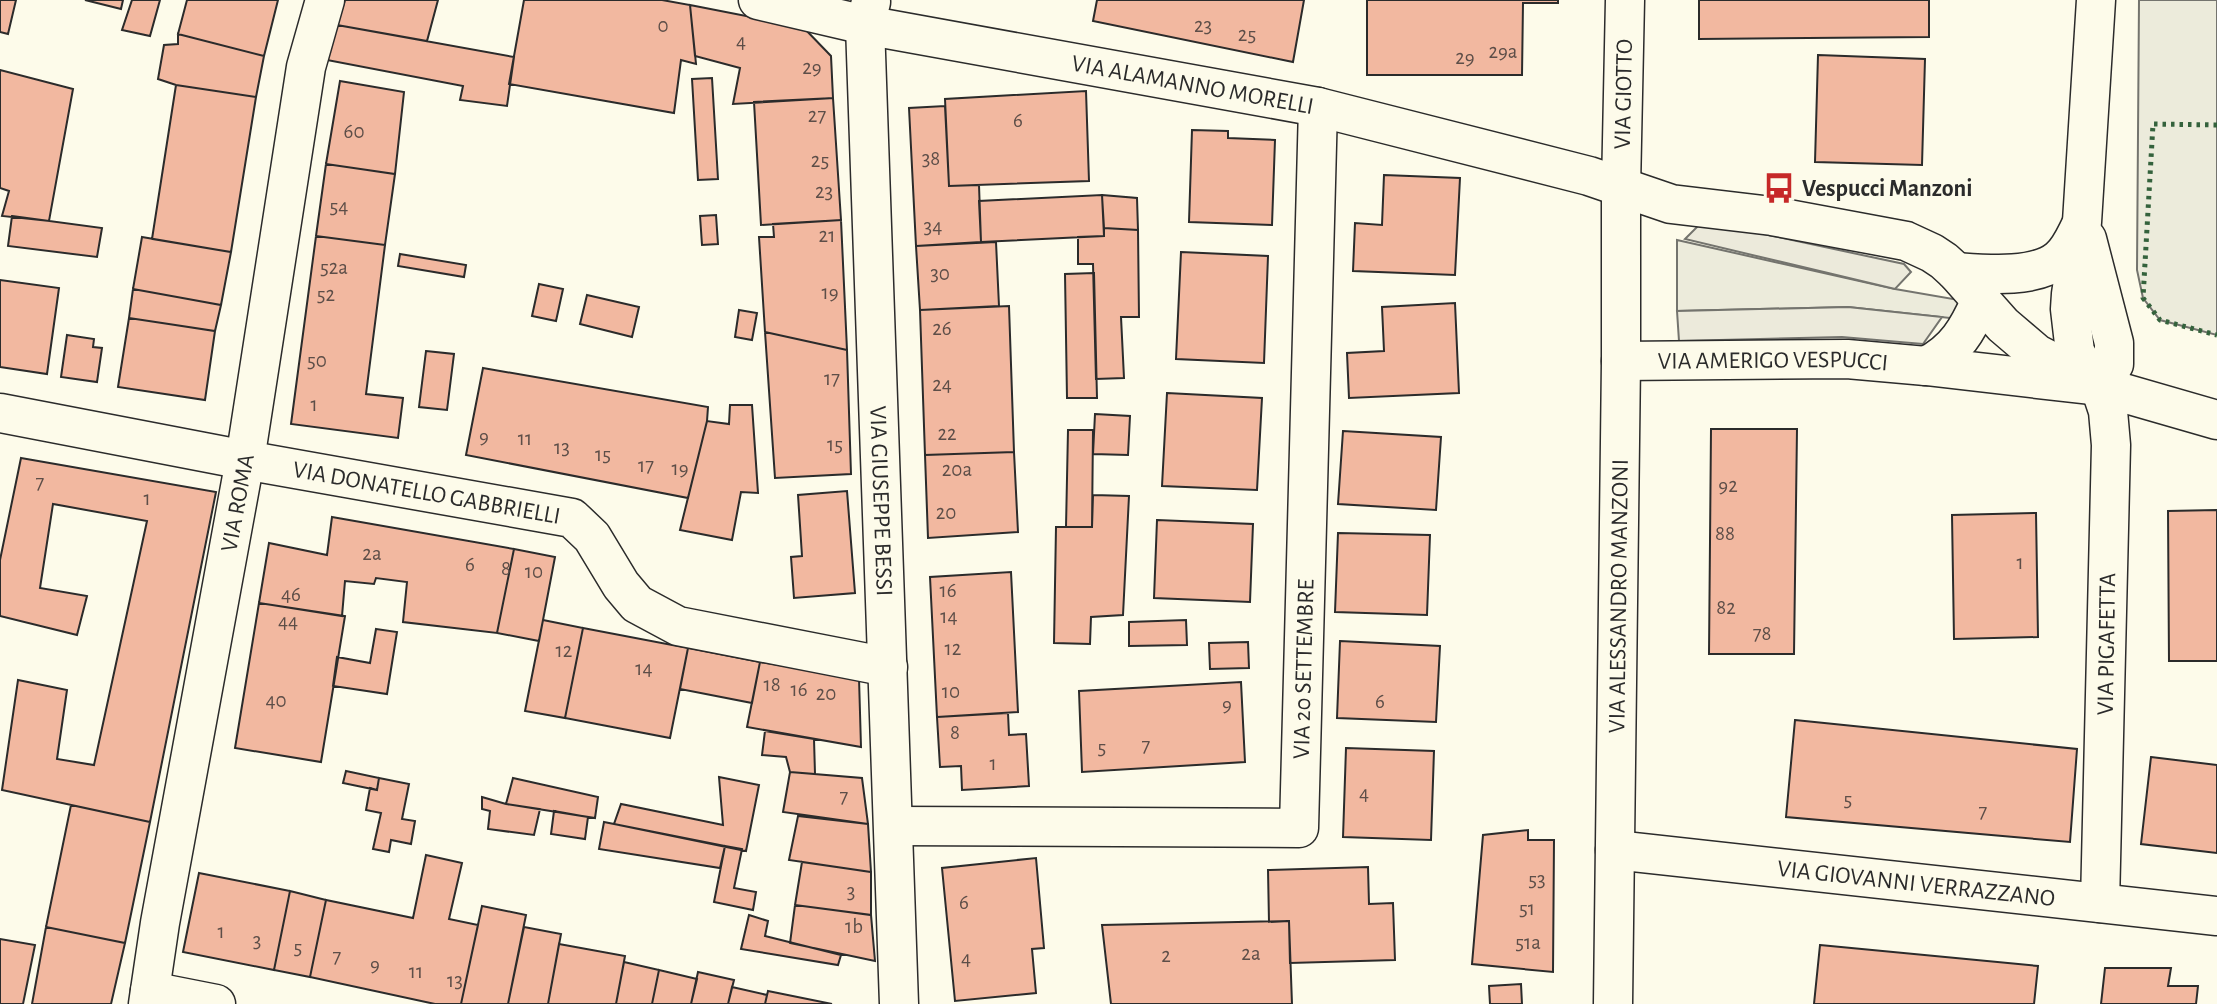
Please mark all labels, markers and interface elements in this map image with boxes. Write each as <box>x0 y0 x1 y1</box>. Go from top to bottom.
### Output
house number: 0 <box>657 15 669 36</box>
house number: 23 <box>1194 15 1212 36</box>
house number: 25 <box>1238 24 1256 45</box>
house number: 4 <box>736 31 746 52</box>
street label: VIA GIOTTO <box>1611 39 1637 150</box>
house number: 29a <box>1488 41 1518 62</box>
house number: 29 <box>1455 47 1475 68</box>
street label: VIA ALAMANNO MORELLI <box>1070 52 1316 119</box>
house number: 29 <box>802 57 822 78</box>
house number: 27 <box>808 105 826 126</box>
house number: 6 <box>1013 110 1023 131</box>
house number: 60 <box>344 121 364 142</box>
house number: 38 <box>922 148 940 169</box>
house number: 25 <box>811 150 829 171</box>
bus stop icon: Vespucci Manzoni <box>1762 171 1796 205</box>
place label: Vespucci Manzoni <box>1802 177 1973 201</box>
house number: 23 <box>815 181 833 202</box>
house number: 54 <box>330 196 348 217</box>
house number: 34 <box>924 216 942 237</box>
house number: 21 <box>819 225 835 246</box>
house number: 52a <box>320 257 348 278</box>
house number: 30 <box>930 263 950 284</box>
house number: 19 <box>821 282 839 303</box>
house number: 52 <box>317 284 335 305</box>
house number: 26 <box>932 318 952 339</box>
street label: VIA AMERIGO VESPUCCI <box>1658 348 1889 376</box>
house number: 50 <box>307 350 327 371</box>
house number: 17 <box>824 368 840 389</box>
house number: 24 <box>932 374 952 395</box>
house number: 1 <box>310 394 318 415</box>
street label: VIA GIUSEPPE BESSI <box>865 405 896 597</box>
house number: 22 <box>937 423 957 444</box>
house number: 9 <box>479 426 489 447</box>
house number: 11 <box>518 428 532 449</box>
house number: 15 <box>827 434 843 455</box>
house number: 13 <box>554 437 570 458</box>
house number: 15 <box>595 444 611 465</box>
street label: VIA ROMA <box>217 452 259 554</box>
house number: 17 <box>638 455 654 476</box>
street label: VIA DONATELLO GABBRIELLI <box>291 458 562 529</box>
house number: 19 <box>671 458 689 479</box>
house number: 20a <box>942 459 972 480</box>
street label: VIA ALESSANDRO MANZONI <box>1605 459 1633 733</box>
house number: 7 <box>36 472 45 493</box>
house number: 92 <box>1718 475 1738 496</box>
house number: 1 <box>143 488 151 509</box>
house number: 20 <box>936 502 956 523</box>
house number: 88 <box>1715 523 1735 544</box>
house number: 2a <box>362 543 382 564</box>
house number: 1 <box>2016 552 2024 573</box>
house number: 6 <box>465 554 475 575</box>
house number: 8 <box>501 558 511 579</box>
house number: 10 <box>525 561 543 582</box>
street label: VIA PIGAFETTA <box>2094 572 2120 716</box>
street label: VIA 20 SETTEMBRE <box>1290 578 1319 759</box>
house number: 16 <box>939 580 957 601</box>
house number: 46 <box>281 584 301 605</box>
house number: 82 <box>1716 597 1736 618</box>
house number: 14 <box>940 606 958 627</box>
house number: 44 <box>278 611 298 632</box>
house number: 78 <box>1753 623 1771 644</box>
house number: 12 <box>945 638 961 659</box>
house number: 12 <box>556 640 572 661</box>
house number: 14 <box>635 658 653 679</box>
house number: 18 <box>763 674 781 695</box>
house number: 16 <box>790 679 808 700</box>
house number: 10 <box>942 681 960 702</box>
house number: 20 <box>816 683 836 704</box>
house number: 40 <box>265 690 287 711</box>
house number: 6 <box>1375 691 1385 712</box>
house number: 9 <box>1222 694 1232 715</box>
house number: 8 <box>950 722 960 743</box>
house number: 7 <box>1142 735 1151 756</box>
house number: 5 <box>1098 737 1106 758</box>
house number: 1 <box>989 753 997 774</box>
house number: 4 <box>1359 783 1369 804</box>
house number: 7 <box>840 786 849 807</box>
house number: 5 <box>1844 789 1852 810</box>
house number: 7 <box>1979 801 1988 822</box>
street label: VIA GIOVANNI VERRAZZANO <box>1776 857 2056 911</box>
house number: 53 <box>1528 869 1546 890</box>
house number: 3 <box>847 881 855 902</box>
house number: 6 <box>959 892 969 913</box>
house number: 51 <box>1519 898 1535 919</box>
house number: 1b <box>845 916 863 937</box>
house number: 1 <box>217 921 225 942</box>
house number: 3 <box>253 930 261 951</box>
house number: 51a <box>1515 932 1541 953</box>
house number: 5 <box>294 937 302 958</box>
house number: 2a <box>1241 943 1261 964</box>
house number: 2 <box>1161 945 1171 966</box>
house number: 7 <box>333 946 342 967</box>
house number: 4 <box>961 948 971 969</box>
house number: 9 <box>370 954 380 975</box>
house number: 11 <box>409 961 423 982</box>
house number: 13 <box>447 970 463 991</box>

